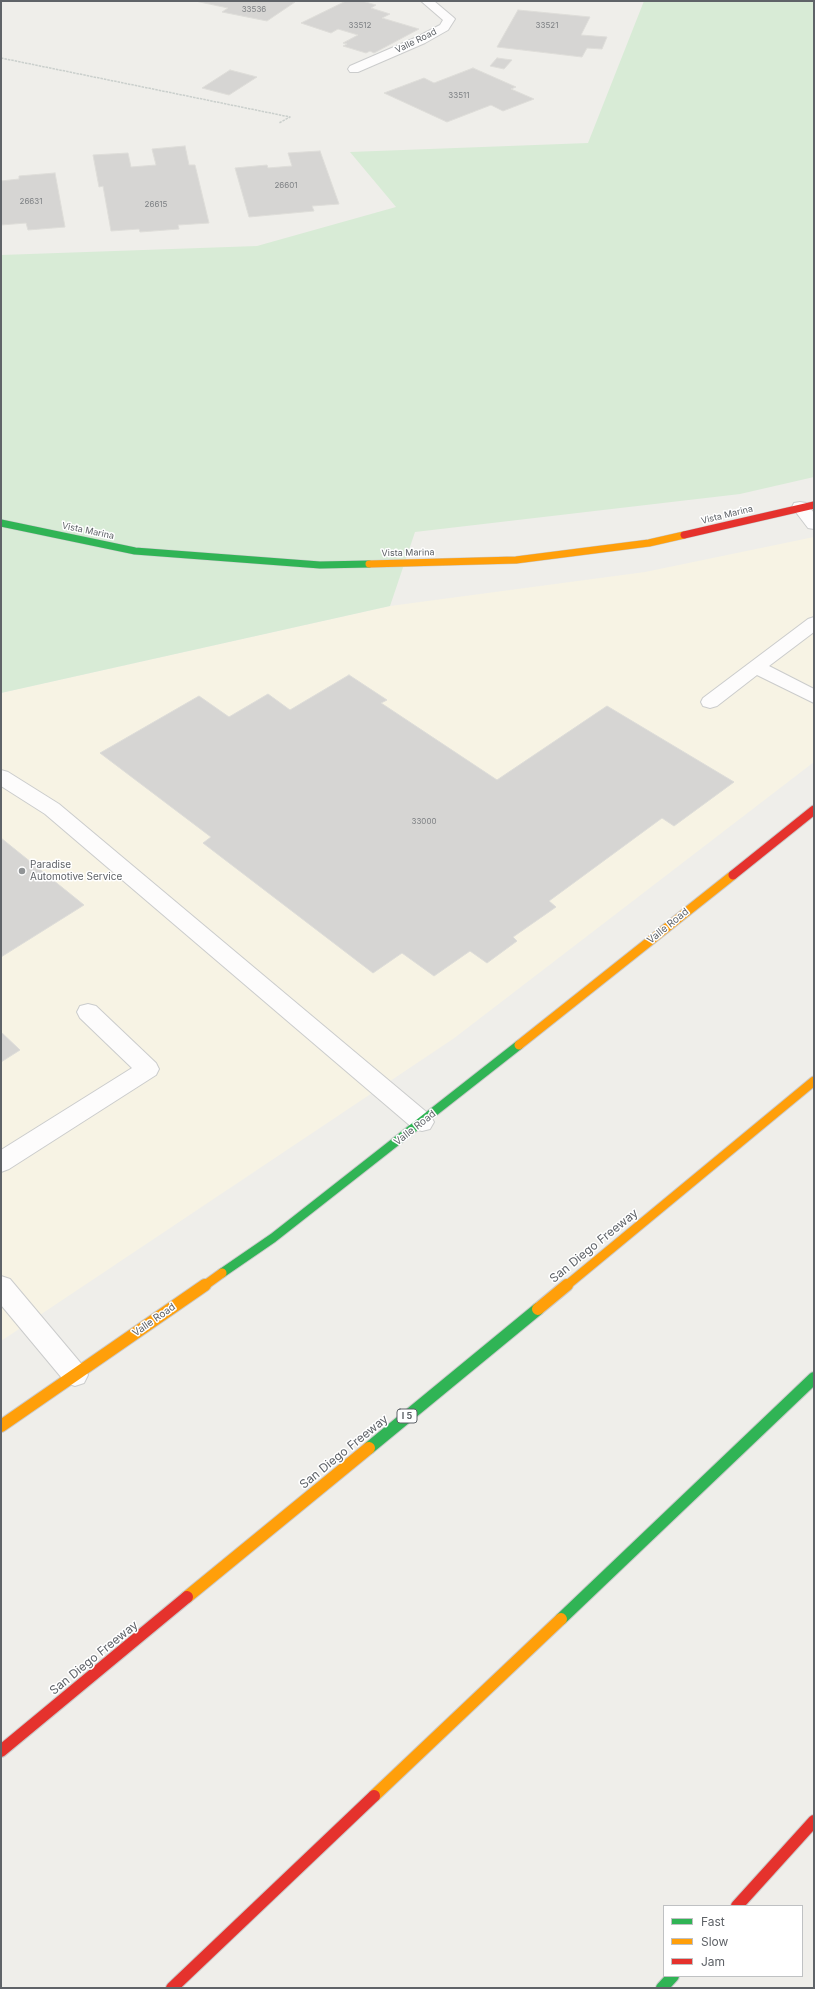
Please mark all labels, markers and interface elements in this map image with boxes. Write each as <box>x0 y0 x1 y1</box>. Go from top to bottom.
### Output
house number: 33536 <box>242 5 266 15</box>
house number: 33512 <box>349 21 371 31</box>
house number: 33521 <box>536 21 558 31</box>
street label: Valle Road <box>394 26 438 56</box>
house number: 33511 <box>448 91 470 101</box>
house number: 26601 <box>274 181 298 191</box>
house number: 26631 <box>20 197 42 207</box>
house number: 26615 <box>145 200 167 210</box>
street label: Vista Marina <box>700 503 754 527</box>
street label: Vista Marina <box>61 520 115 542</box>
street label: Vista Marina <box>381 547 435 559</box>
house number: 33000 <box>411 817 437 827</box>
place label: Paradise Automotive Service <box>30 859 122 882</box>
marker: Paradise Automotive Service <box>17 866 27 876</box>
street label: Valle Road <box>645 906 691 946</box>
street label: Valle Road <box>392 1108 438 1148</box>
street label: San Diego Freeway <box>547 1206 641 1286</box>
street label: Valle Road <box>130 1301 178 1339</box>
road number: I 5 <box>397 1409 417 1423</box>
street label: San Diego Freeway <box>297 1412 391 1492</box>
street label: San Diego Freeway <box>47 1618 141 1698</box>
legend <box>663 1905 803 1977</box>
text: Fast <box>701 1914 725 1929</box>
text: Slow <box>701 1934 728 1949</box>
text: Jam <box>701 1954 725 1969</box>

